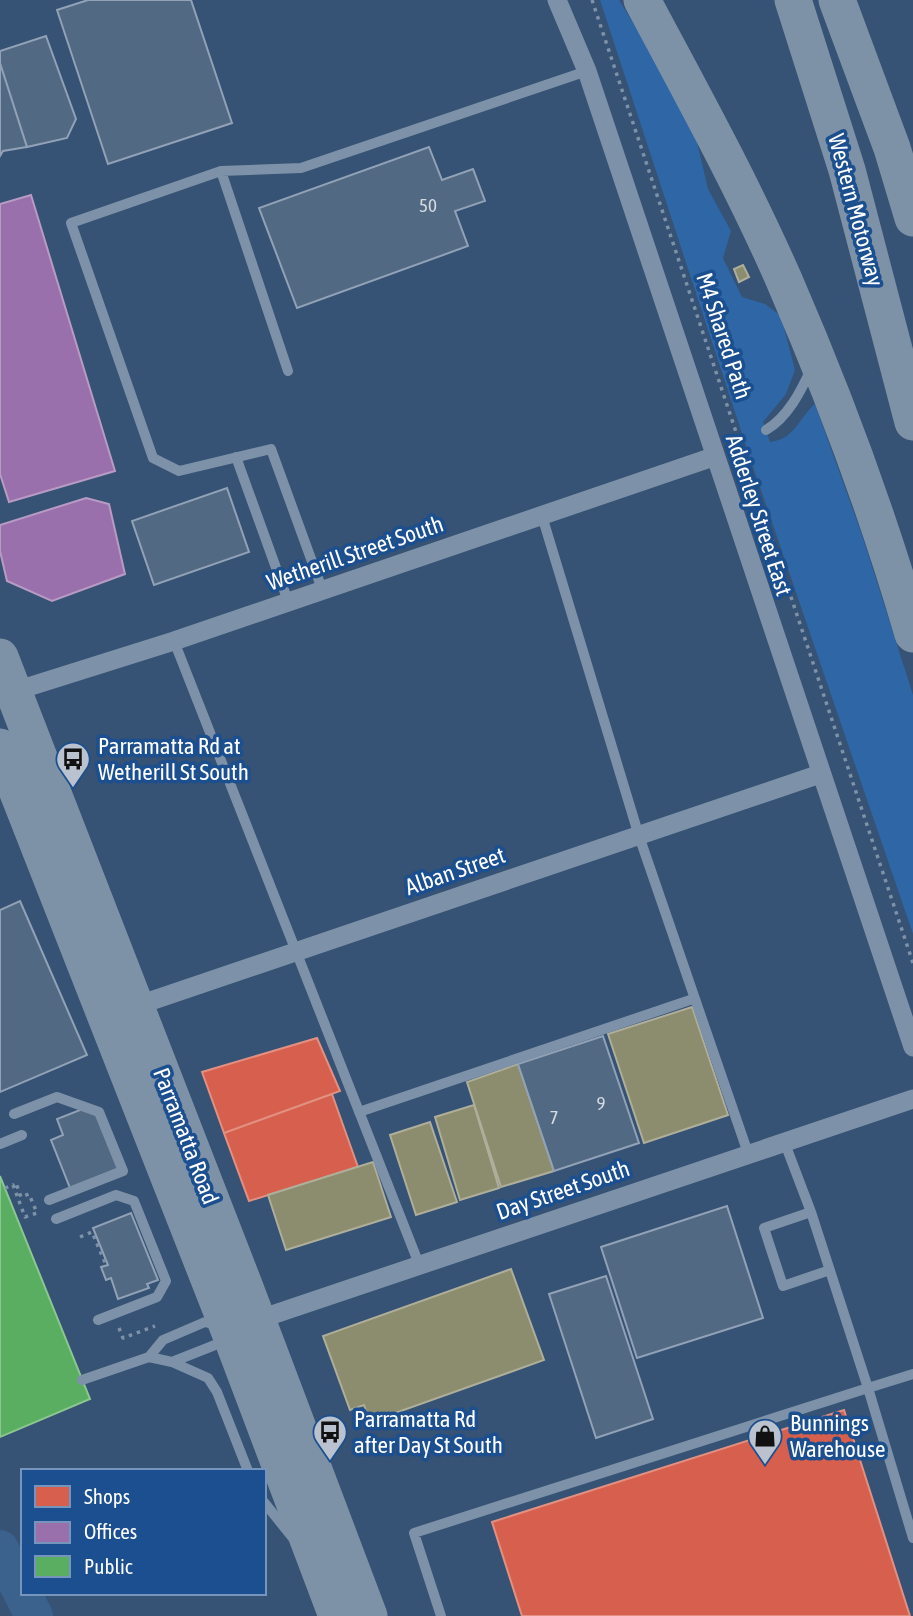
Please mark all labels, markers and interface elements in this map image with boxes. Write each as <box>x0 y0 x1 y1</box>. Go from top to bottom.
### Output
street label: Western Motorway <box>823 131 889 289</box>
house number: 50 <box>419 194 437 216</box>
street label: M4 Shared Path <box>691 270 757 402</box>
street label: Adderley Street East <box>721 431 797 599</box>
street label: Wetherill Street South <box>263 511 447 595</box>
place label: Parramatta Rd at Wetherill St South <box>98 733 249 785</box>
bus stop icon: Parramatta Rd at Wetherill St South <box>54 740 92 789</box>
street label: Alban Street <box>402 842 508 900</box>
street label: Parramatta Road <box>148 1064 224 1208</box>
house number: 9 <box>597 1092 606 1114</box>
house number: 7 <box>550 1106 558 1128</box>
street label: Day Street South <box>493 1155 633 1225</box>
place label: Parramatta Rd after Day St South <box>354 1406 503 1458</box>
place label: Bunnings Warehouse <box>790 1410 886 1462</box>
bus stop icon: Parramatta Rd after Day St South <box>311 1413 349 1462</box>
shop icon: Bunnings Warehouse <box>746 1417 784 1466</box>
legend <box>21 1469 266 1595</box>
text: Shops <box>84 1484 130 1508</box>
text: Offices <box>84 1519 137 1543</box>
text: Public <box>84 1554 133 1578</box>

